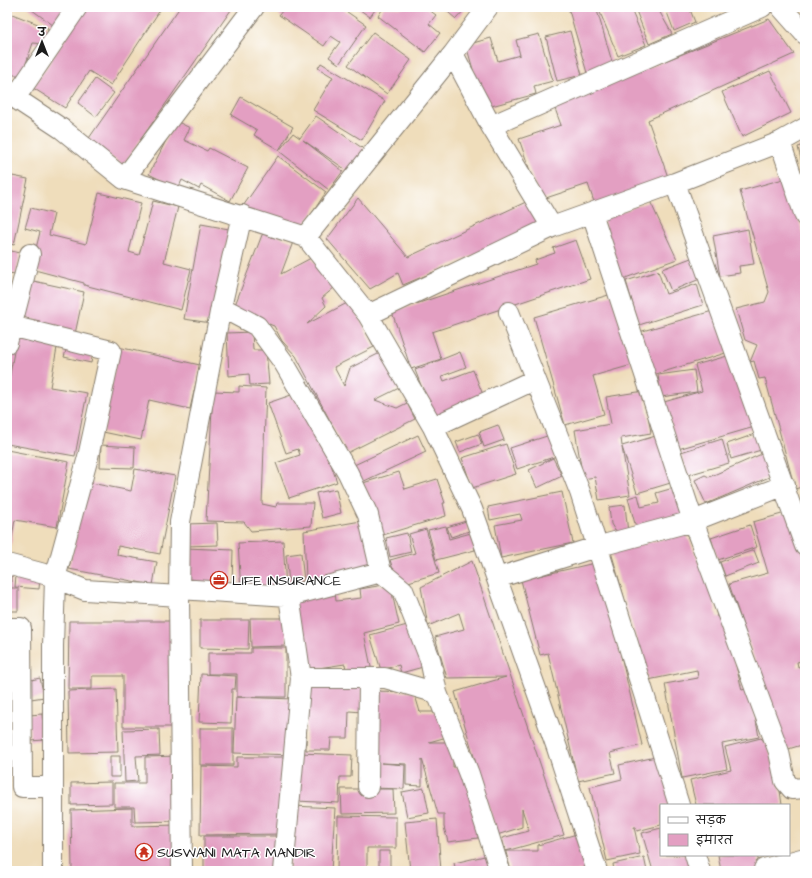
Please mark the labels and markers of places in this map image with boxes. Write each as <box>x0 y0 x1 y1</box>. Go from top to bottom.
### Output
office icon: LIFE INSURANCE <box>209 570 229 590</box>
place label: LIFE INSURANCE <box>232 571 342 591</box>
temple icon: SUSWANI MATA MANDIR <box>134 842 154 862</box>
place label: SUSWANI MATA MANDIR <box>157 843 316 863</box>

